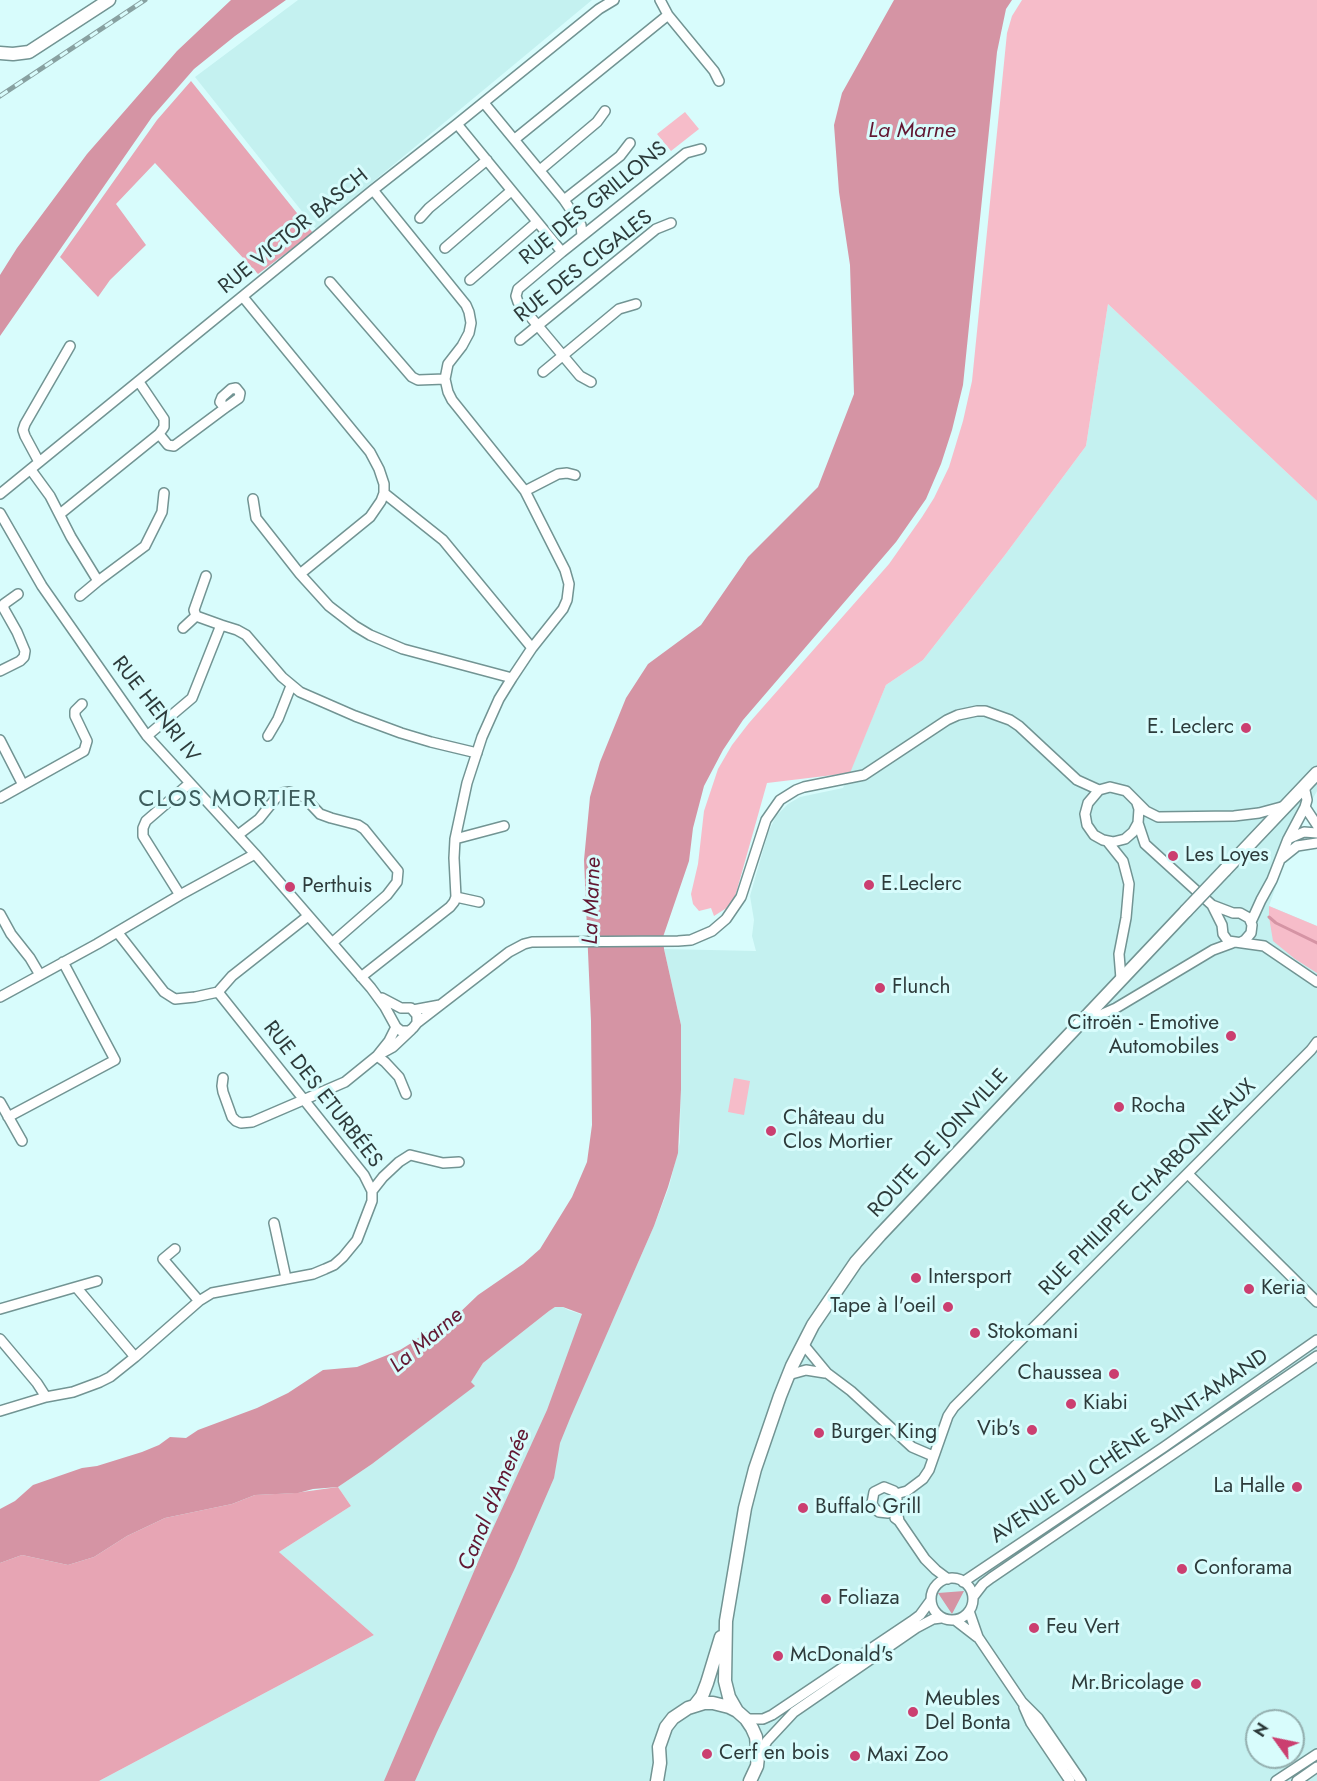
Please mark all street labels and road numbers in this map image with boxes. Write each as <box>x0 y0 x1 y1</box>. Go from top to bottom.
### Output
street label: RUE DES GRILLONS <box>515 137 673 271</box>
street label: RUE VICTOR BASCH <box>214 164 374 300</box>
street label: RUE DES CIGALES <box>510 205 658 329</box>
street label: RUE HENRI IV <box>106 652 204 768</box>
street label: RUE DES ETURBÉES <box>257 1017 387 1173</box>
street label: ROUTE DE JOINVILLE <box>864 1065 1014 1223</box>
street label: RUE PHILIPPE CHARBONNEAUX <box>1034 1074 1262 1302</box>
street label: AVENUE DU CHÊNE SAINT-AMAND <box>986 1344 1274 1550</box>

